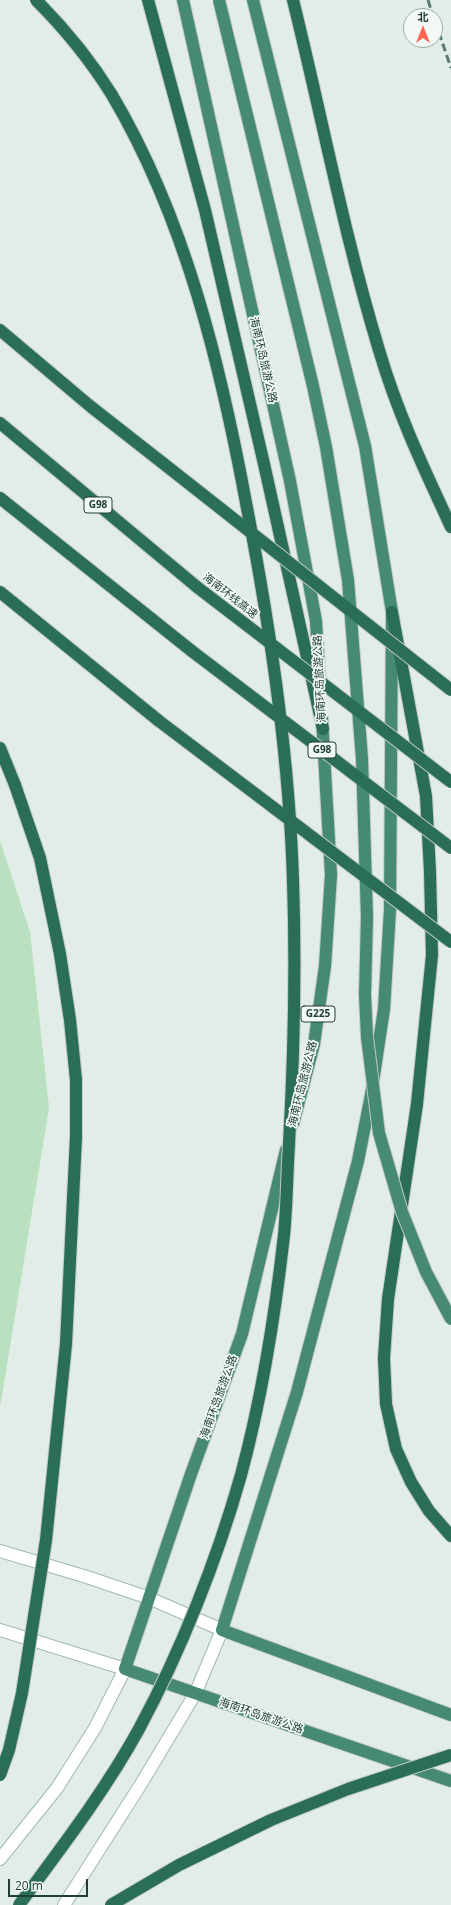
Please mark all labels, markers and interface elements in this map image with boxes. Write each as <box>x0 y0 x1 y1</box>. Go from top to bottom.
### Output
north arrow <box>403 8 443 48</box>
text: 北 <box>418 9 429 24</box>
street label: 海南环岛旅游公路 <box>247 316 279 404</box>
road number: G98 <box>84 497 112 513</box>
street label: 海南环线高速 <box>200 570 260 622</box>
street label: 海南环岛旅游公路 <box>311 635 329 723</box>
road number: G98 <box>308 742 336 758</box>
road number: G225 <box>301 1006 335 1022</box>
street label: 海南环岛旅游公路 <box>286 1040 320 1128</box>
street label: 海南环岛旅游公路 <box>198 1353 240 1441</box>
street label: 海南环岛旅游公路 <box>217 1695 305 1737</box>
scale bar <box>10 1871 90 1897</box>
text: 20 m <box>15 1877 43 1894</box>

